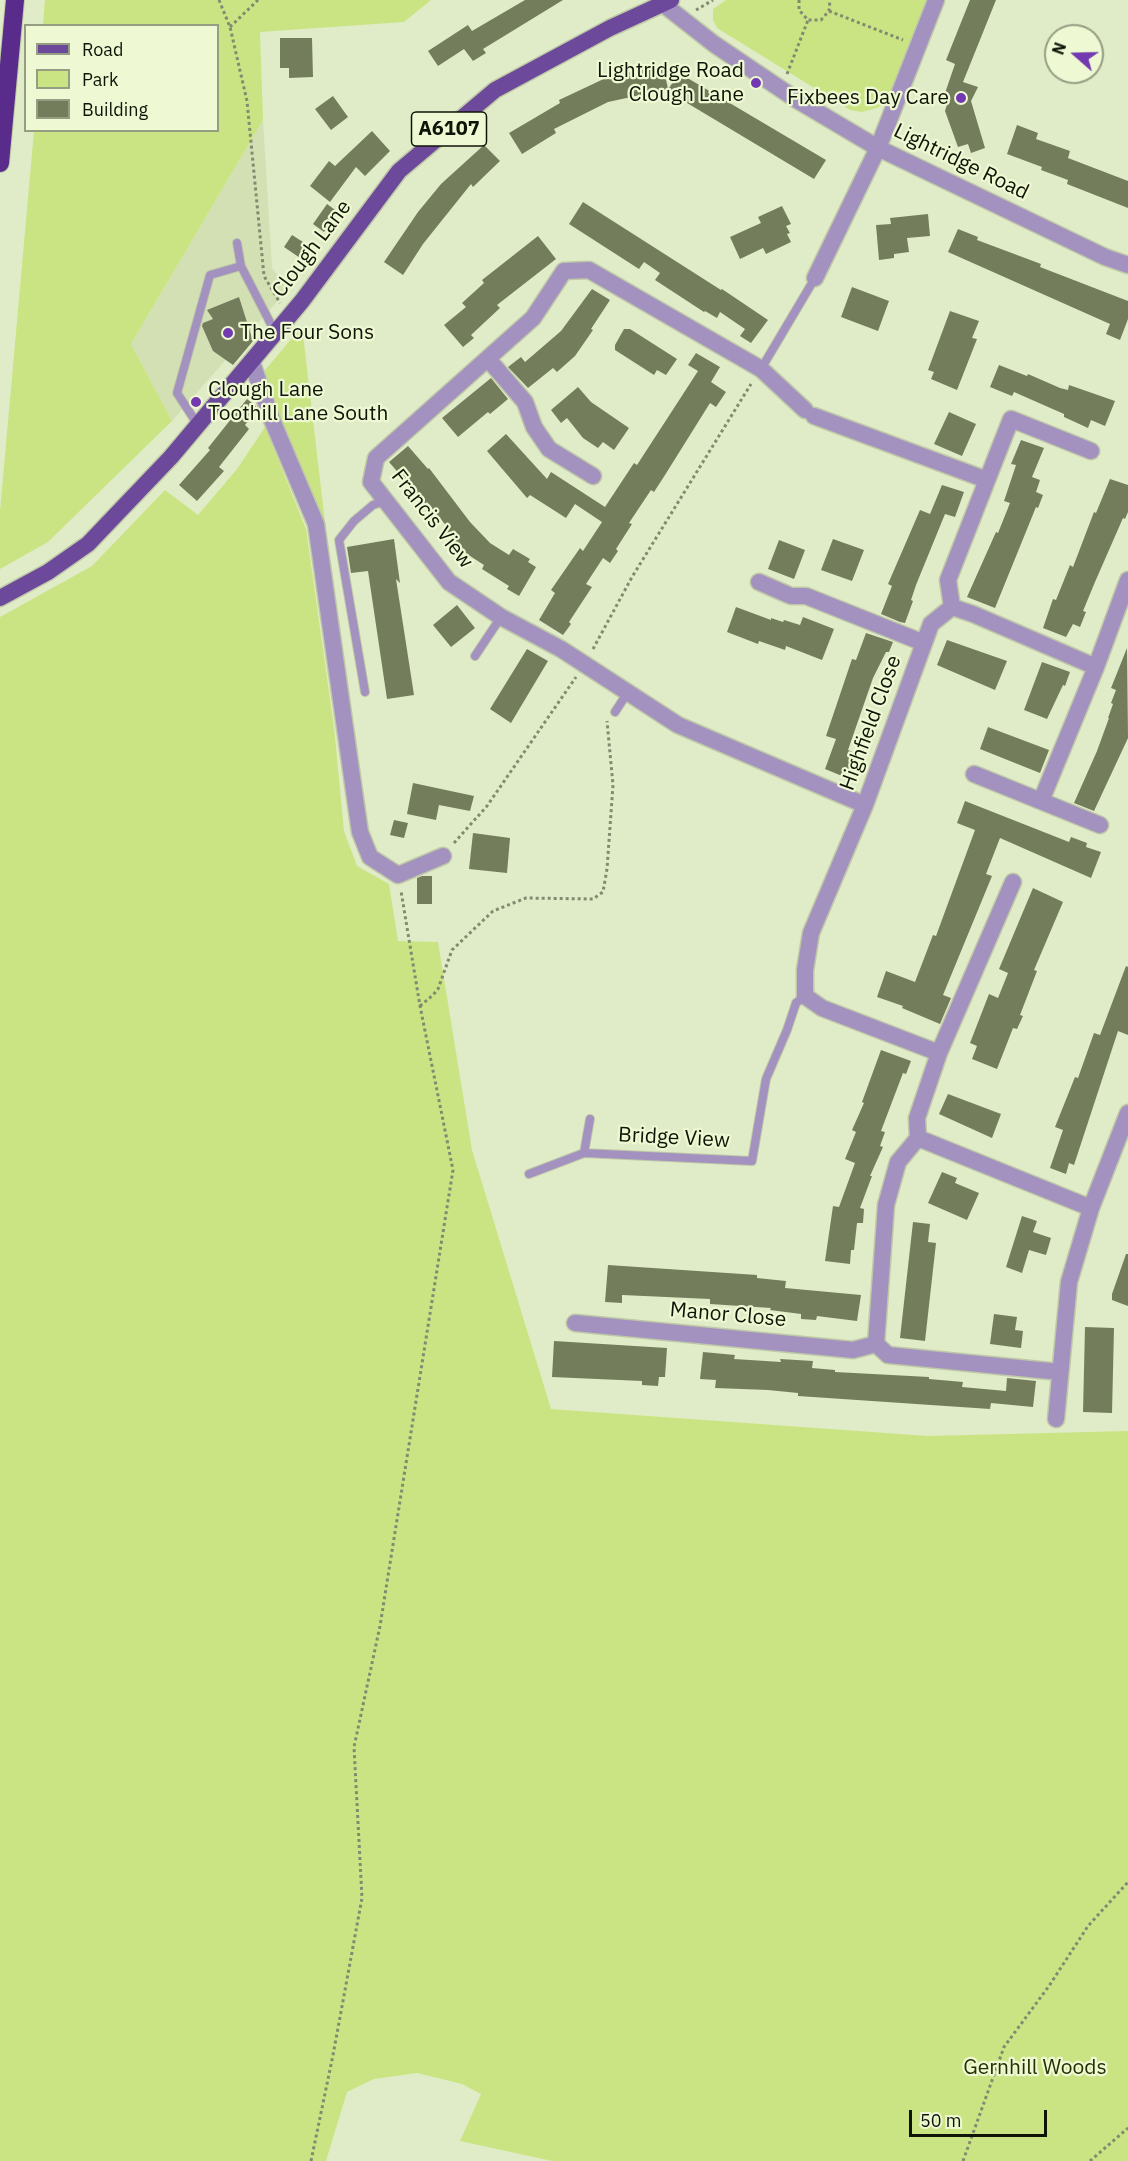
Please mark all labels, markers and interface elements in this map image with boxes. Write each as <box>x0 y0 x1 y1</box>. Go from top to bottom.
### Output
legend <box>24 24 219 132</box>
north arrow <box>1044 24 1104 84</box>
text: Road <box>82 38 123 61</box>
text: N <box>1048 40 1070 57</box>
place label: Lightridge Road Clough Lane <box>597 58 744 108</box>
text: Park <box>82 68 118 91</box>
marker: Lightridge Road Clough Lane <box>749 76 763 90</box>
place label: Fixbees Day Care <box>787 85 949 111</box>
marker: Fixbees Day Care <box>954 91 968 105</box>
text: Building <box>82 98 148 121</box>
road number: A6107 <box>412 112 486 146</box>
street label: Lightridge Road <box>889 118 1033 206</box>
street label: Clough Lane <box>267 195 357 303</box>
place label: The Four Sons <box>240 320 374 346</box>
marker: The Four Sons <box>221 326 235 340</box>
place label: Clough Lane Toothill Lane South <box>208 377 388 427</box>
marker: Clough Lane Toothill Lane South <box>189 395 203 409</box>
street label: Francis View <box>386 464 478 574</box>
street label: Highfield Close <box>835 652 907 794</box>
street label: Bridge View <box>617 1122 731 1154</box>
street label: Manor Close <box>669 1297 787 1333</box>
park label: Gernhill Woods <box>963 2055 1107 2081</box>
scale bar <box>912 2098 1050 2136</box>
text: 50 m <box>920 2109 962 2132</box>

